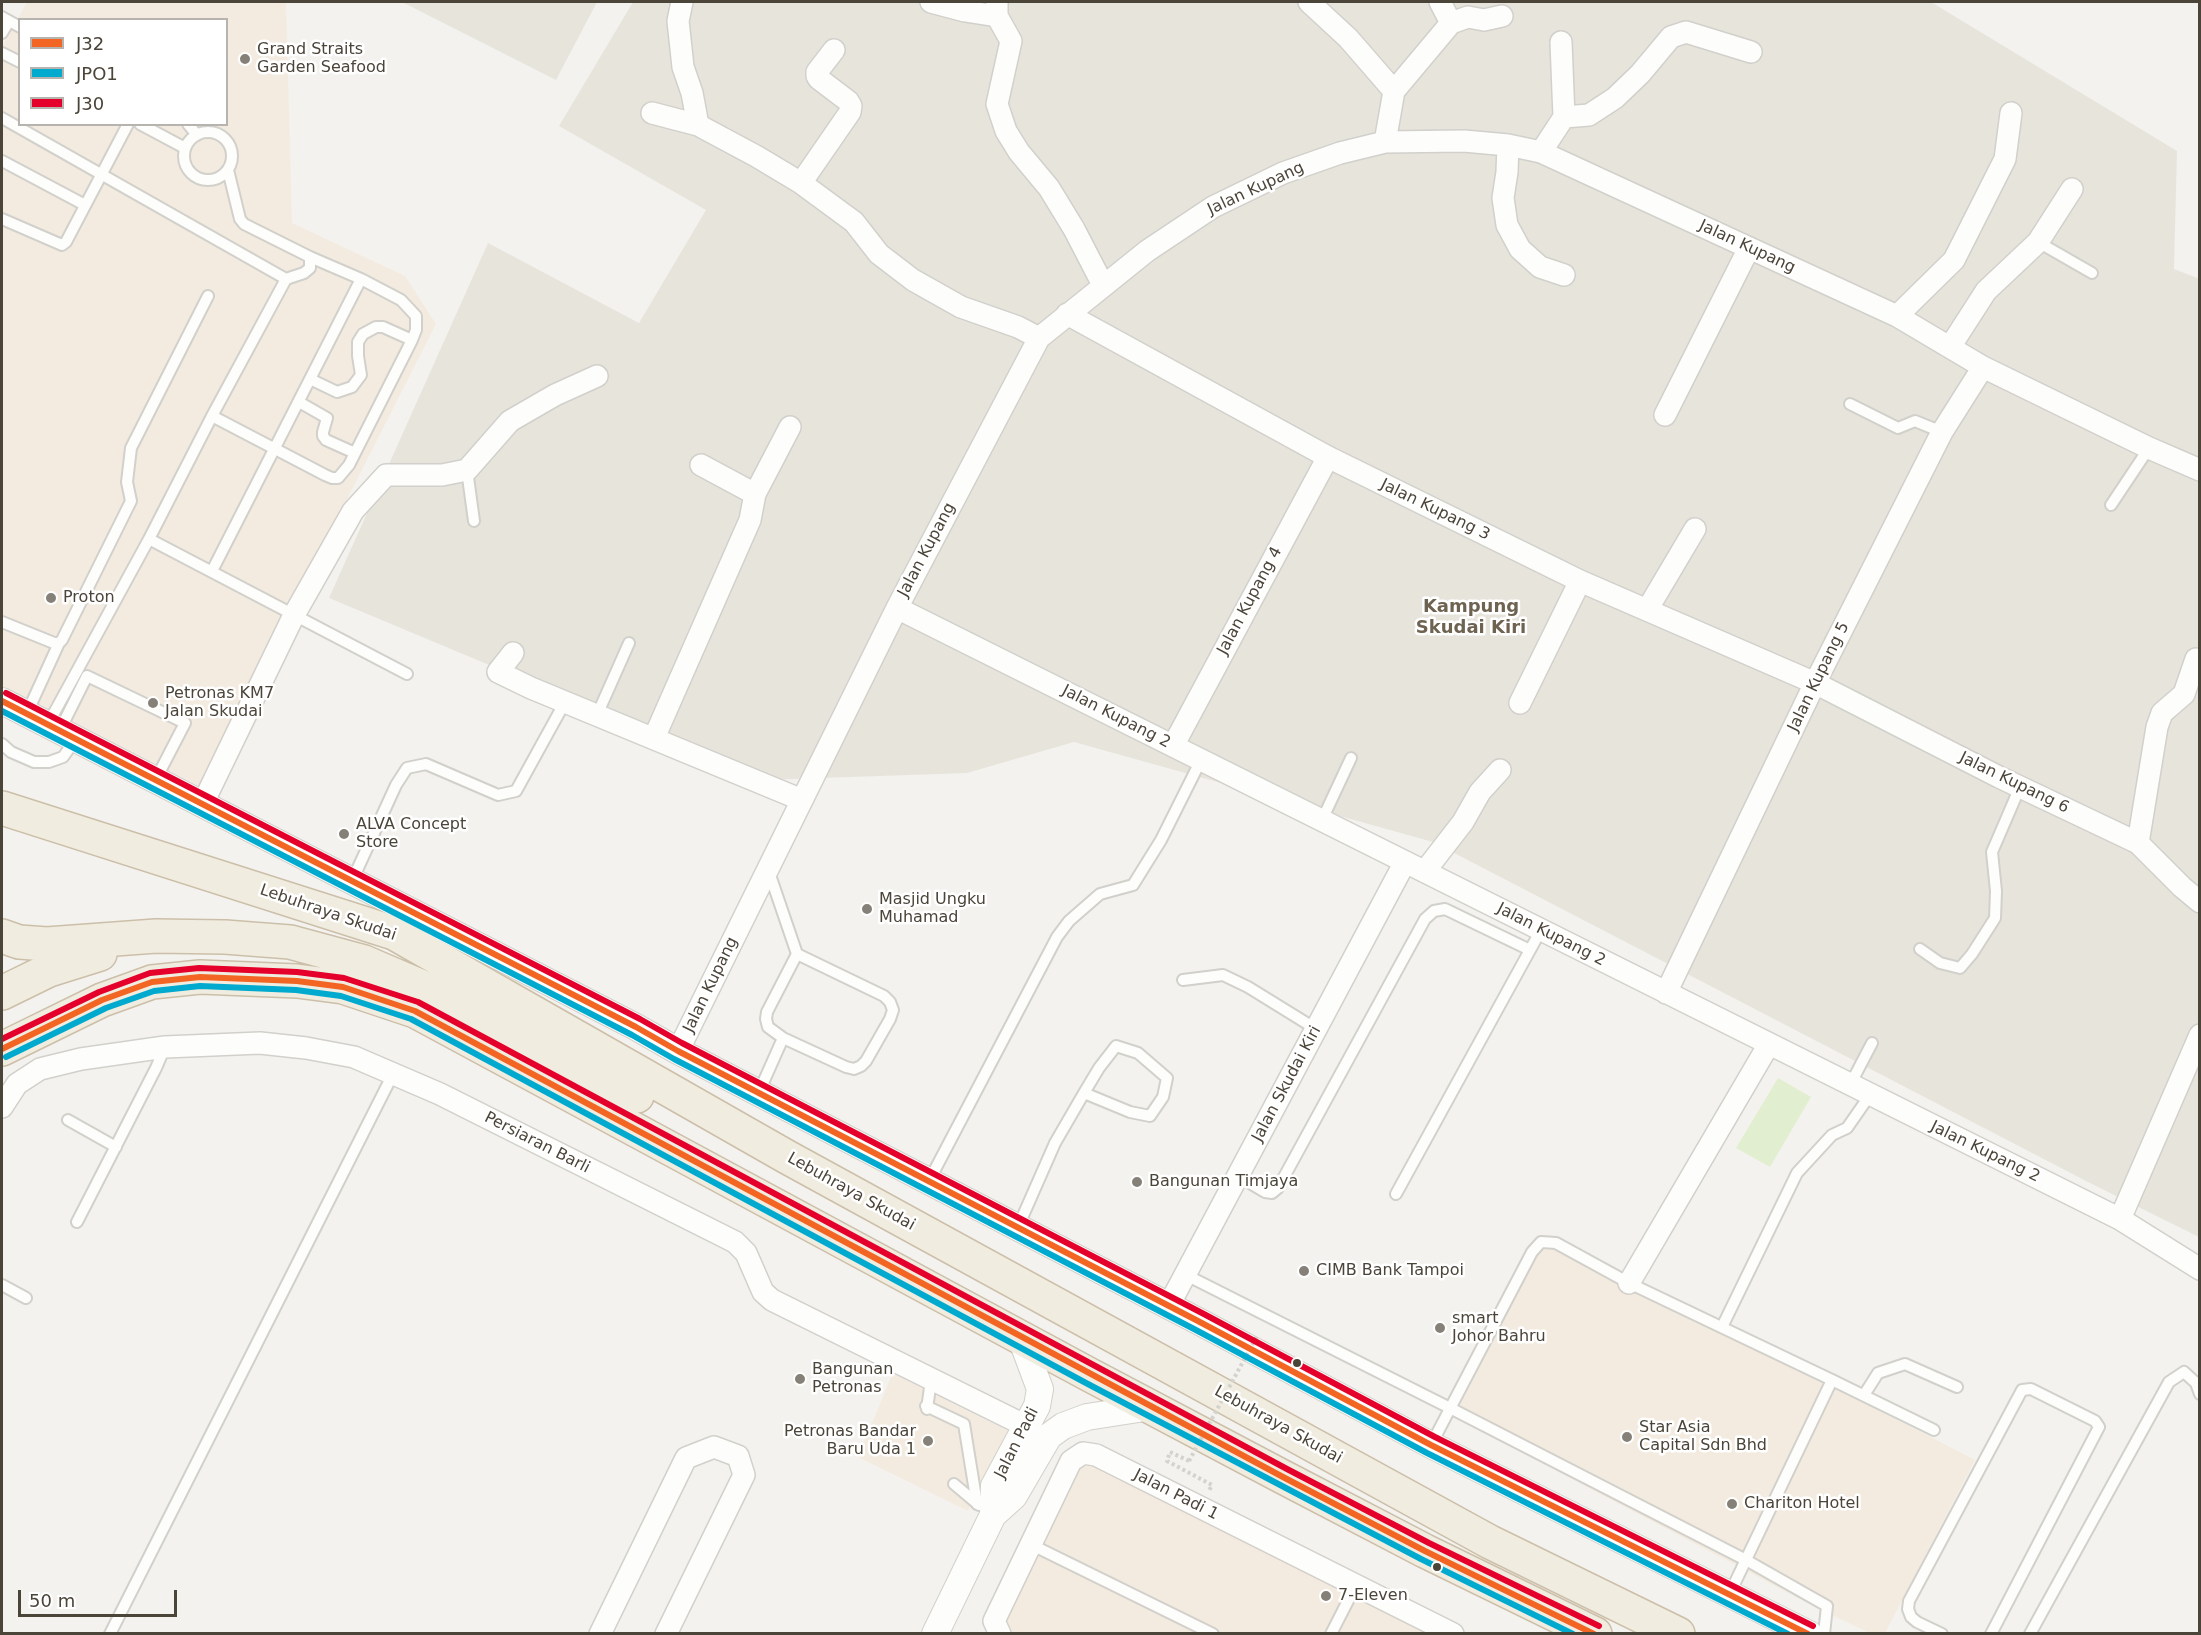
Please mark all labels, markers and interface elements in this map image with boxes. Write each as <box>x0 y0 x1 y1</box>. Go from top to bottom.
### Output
legend <box>18 18 228 126</box>
text: J32 <box>76 33 104 54</box>
place label: Grand Straits Garden Seafood <box>257 40 386 78</box>
marker: Grand Straits Garden Seafood <box>238 52 252 66</box>
text: JPO1 <box>76 63 118 84</box>
text: J30 <box>76 93 104 114</box>
street label: Jalan Kupang <box>1205 158 1307 220</box>
street label: Jalan Kupang <box>1696 216 1798 278</box>
street label: Jalan Kupang 3 <box>1377 475 1493 545</box>
street label: Jalan Kupang <box>894 500 960 600</box>
street label: Jalan Kupang 4 <box>1214 544 1286 658</box>
place label: Proton <box>63 588 115 608</box>
marker: Proton <box>44 591 58 605</box>
district label: Kampung Skudai Kiri <box>1416 596 1526 638</box>
street label: Jalan Kupang 5 <box>1784 619 1854 735</box>
street label: Jalan Kupang 2 <box>1058 681 1174 753</box>
place label: Petronas KM7 Jalan Skudai <box>165 684 274 722</box>
marker: Petronas KM7 Jalan Skudai <box>146 696 160 710</box>
street label: Jalan Kupang 6 <box>1956 748 2072 818</box>
place label: ALVA Concept Store <box>356 815 466 853</box>
marker: ALVA Concept Store <box>337 827 351 841</box>
street label: Lebuhraya Skudai <box>257 881 399 945</box>
place label: Masjid Ungku Muhamad <box>879 890 986 928</box>
street label: Jalan Kupang 2 <box>1493 899 1609 971</box>
marker: Masjid Ungku Muhamad <box>860 902 874 916</box>
street label: Jalan Kupang <box>680 934 742 1036</box>
street label: Jalan Skudai Kiri <box>1248 1023 1326 1145</box>
street label: Persiaran Barli <box>481 1108 593 1178</box>
street label: Jalan Kupang 2 <box>1927 1117 2043 1187</box>
street label: Lebuhraya Skudai <box>784 1149 918 1235</box>
place label: Bangunan Timjaya <box>1149 1172 1298 1192</box>
marker: Bangunan Timjaya <box>1130 1175 1144 1189</box>
place label: CIMB Bank Tampoi <box>1316 1261 1464 1281</box>
marker: CIMB Bank Tampoi <box>1297 1264 1311 1278</box>
place label: smart Johor Bahru <box>1452 1309 1546 1347</box>
marker: smart Johor Bahru <box>1433 1321 1447 1335</box>
unlabelled marker <box>1291 1357 1303 1369</box>
place label: Bangunan Petronas <box>812 1360 893 1398</box>
marker: Bangunan Petronas <box>793 1372 807 1386</box>
street label: Lebuhraya Skudai <box>1211 1382 1345 1468</box>
street label: Jalan Padi <box>991 1404 1043 1482</box>
place label: Star Asia Capital Sdn Bhd <box>1639 1418 1767 1456</box>
place label: Petronas Bandar Baru Uda 1 <box>784 1422 916 1460</box>
marker: Star Asia Capital Sdn Bhd <box>1620 1430 1634 1444</box>
marker: Petronas Bandar Baru Uda 1 <box>921 1434 935 1448</box>
street label: Jalan Padi 1 <box>1130 1465 1222 1525</box>
place label: Chariton Hotel <box>1744 1494 1860 1514</box>
marker: Chariton Hotel <box>1725 1497 1739 1511</box>
unlabelled marker <box>1431 1561 1443 1573</box>
scale bar <box>21 1578 180 1616</box>
place label: 7-Eleven <box>1338 1586 1408 1606</box>
marker: 7-Eleven <box>1319 1589 1333 1603</box>
text: 50 m <box>29 1590 75 1611</box>

